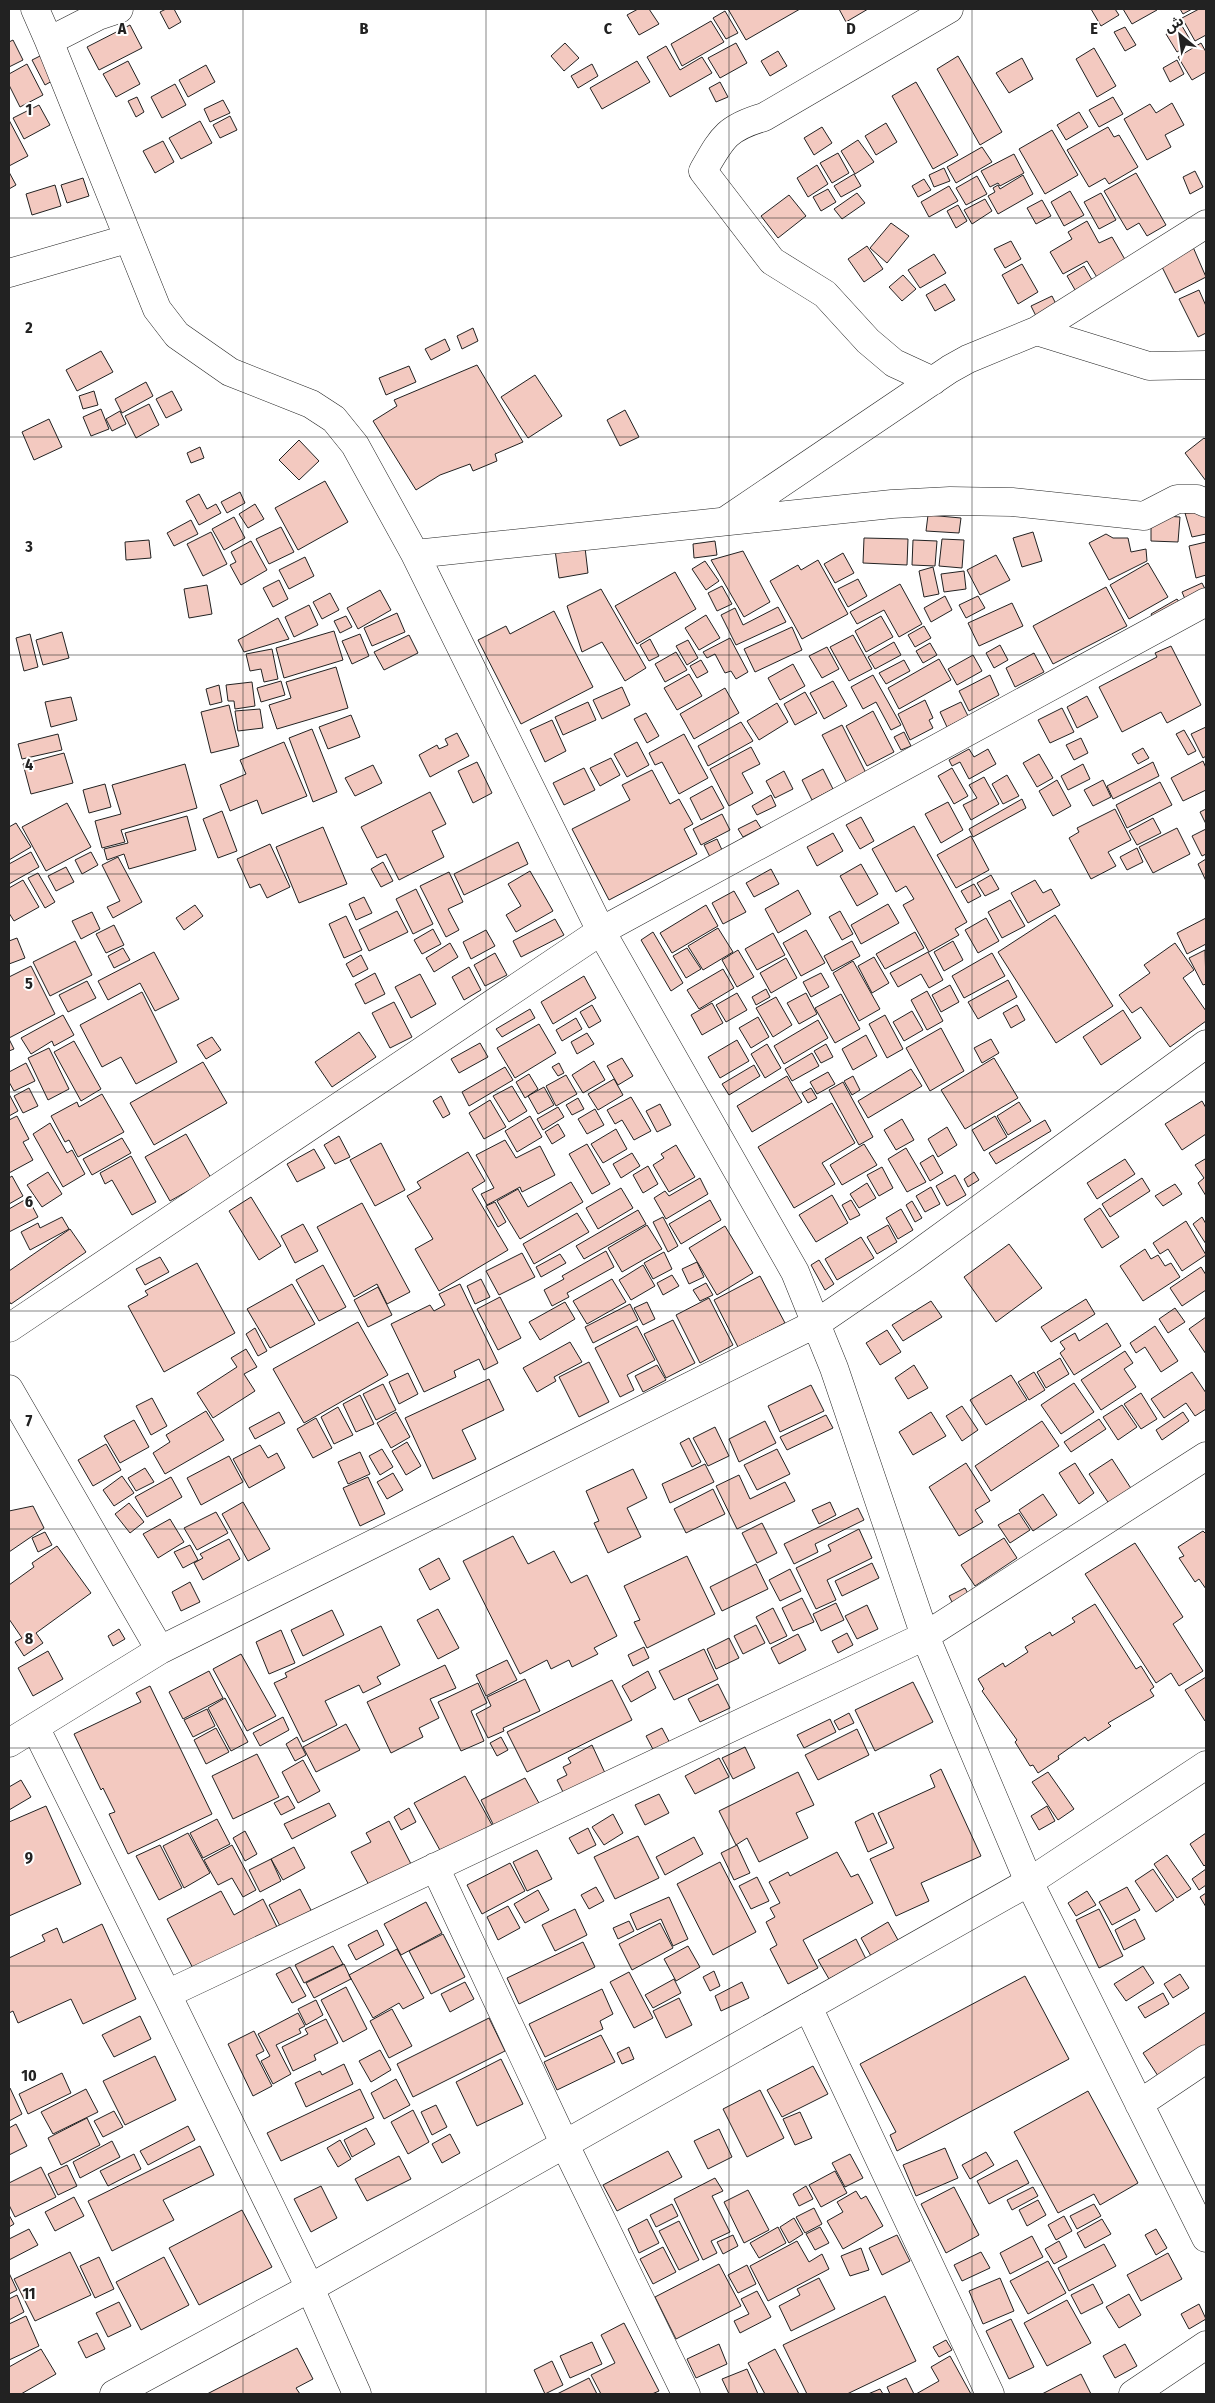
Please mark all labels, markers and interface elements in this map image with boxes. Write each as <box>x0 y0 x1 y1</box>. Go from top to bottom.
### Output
north arrow <box>1155 10 1205 60</box>
text: ش <box>1161 12 1186 36</box>
text: A <box>117 19 127 38</box>
text: B <box>360 19 369 38</box>
text: C <box>604 19 613 38</box>
text: D <box>846 19 856 38</box>
text: E <box>1090 19 1098 38</box>
text: 1 <box>26 100 32 119</box>
text: 2 <box>24 318 33 337</box>
text: 3 <box>24 537 33 556</box>
text: 4 <box>25 755 33 774</box>
text: 5 <box>25 974 33 993</box>
text: 6 <box>25 1192 33 1211</box>
text: 7 <box>26 1411 33 1430</box>
text: 8 <box>25 1629 34 1648</box>
text: 9 <box>25 1848 33 1867</box>
text: 10 <box>21 2066 37 2085</box>
text: 11 <box>22 2284 36 2303</box>

